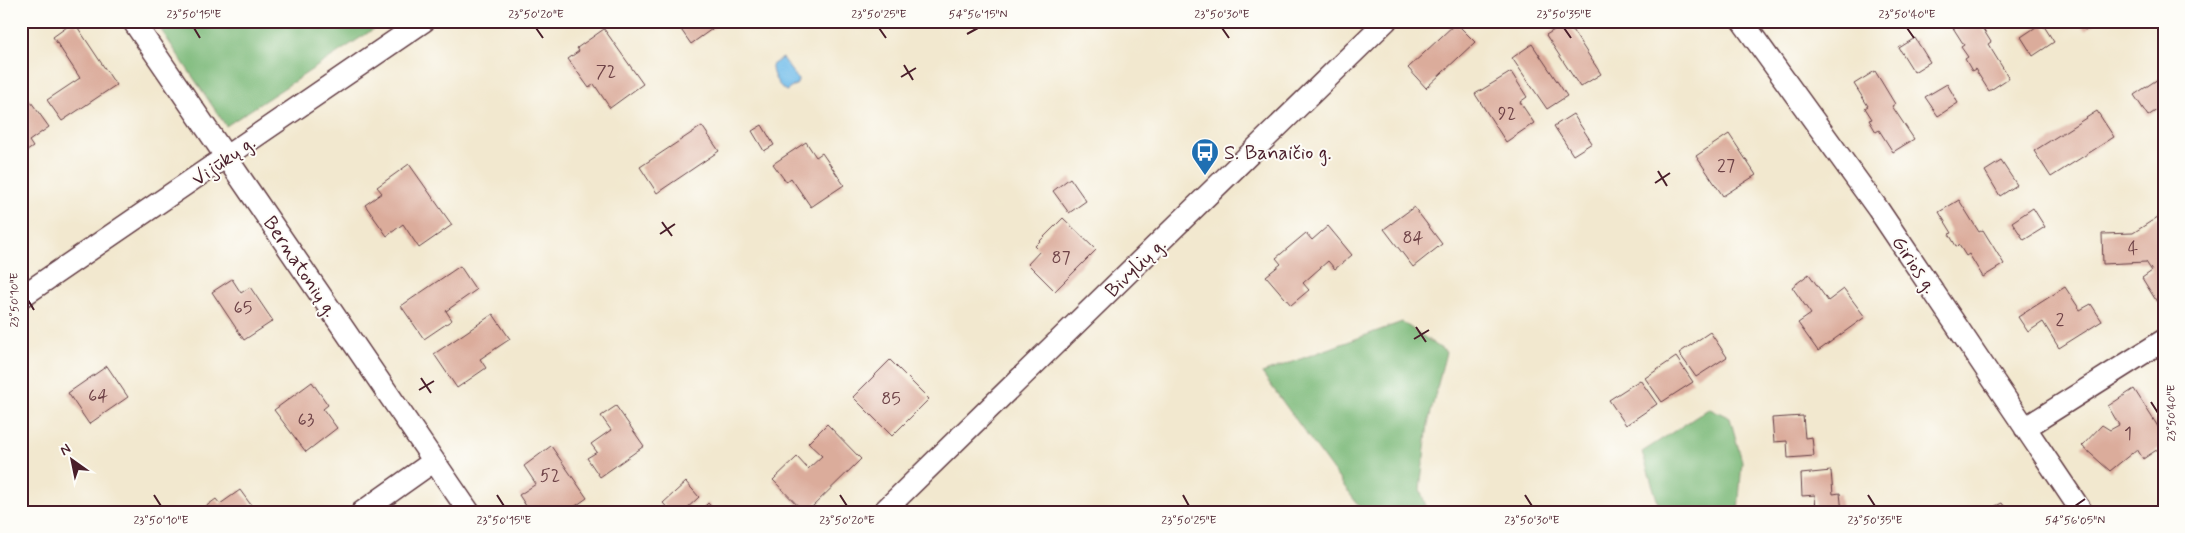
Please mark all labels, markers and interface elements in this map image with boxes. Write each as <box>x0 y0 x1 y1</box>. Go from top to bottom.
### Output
text: 23°50'15"E <box>167 7 221 23</box>
text: 23°50'20"E <box>508 7 564 23</box>
text: 23°50'25"E <box>851 7 907 23</box>
text: 54°56'15"N <box>948 7 1008 23</box>
text: 23°50'30"E <box>1194 7 1250 23</box>
text: 23°50'35"E <box>1537 7 1591 23</box>
text: 23°50'40"E <box>1879 7 1935 23</box>
house number: 72 <box>596 60 616 84</box>
house number: 92 <box>1498 102 1516 126</box>
street label: Vijūkų g. <box>187 129 261 193</box>
bus stop icon: S. Banaičio g. <box>1190 137 1220 176</box>
place label: S. Banaičio g. <box>1224 140 1332 167</box>
house number: 27 <box>1717 154 1735 178</box>
street label: Bernatonių g. <box>256 211 343 323</box>
house number: 84 <box>1402 226 1424 250</box>
street label: Girios g. <box>1885 231 1943 299</box>
street label: Bivylių g. <box>1099 232 1173 304</box>
house number: 4 <box>2128 237 2138 261</box>
house number: 87 <box>1051 246 1071 270</box>
text: 23°50'10"E <box>7 272 23 328</box>
house number: 65 <box>234 296 252 320</box>
house number: 2 <box>2056 308 2065 332</box>
house number: 64 <box>88 384 108 408</box>
text: 23°50'40"E <box>2164 385 2180 441</box>
house number: 85 <box>881 387 901 411</box>
house number: 63 <box>298 408 315 432</box>
house number: 1 <box>2124 422 2132 446</box>
north arrow <box>48 436 98 486</box>
text: N <box>57 440 74 460</box>
house number: 52 <box>540 464 560 488</box>
text: 23°50'10"E <box>133 513 189 529</box>
text: 23°50'15"E <box>477 513 531 529</box>
text: 23°50'20"E <box>819 513 875 529</box>
text: 23°50'25"E <box>1161 513 1217 529</box>
text: 23°50'30"E <box>1504 513 1560 529</box>
text: 23°50'35"E <box>1848 513 1902 529</box>
text: 54°56'05"N <box>2045 513 2105 529</box>

